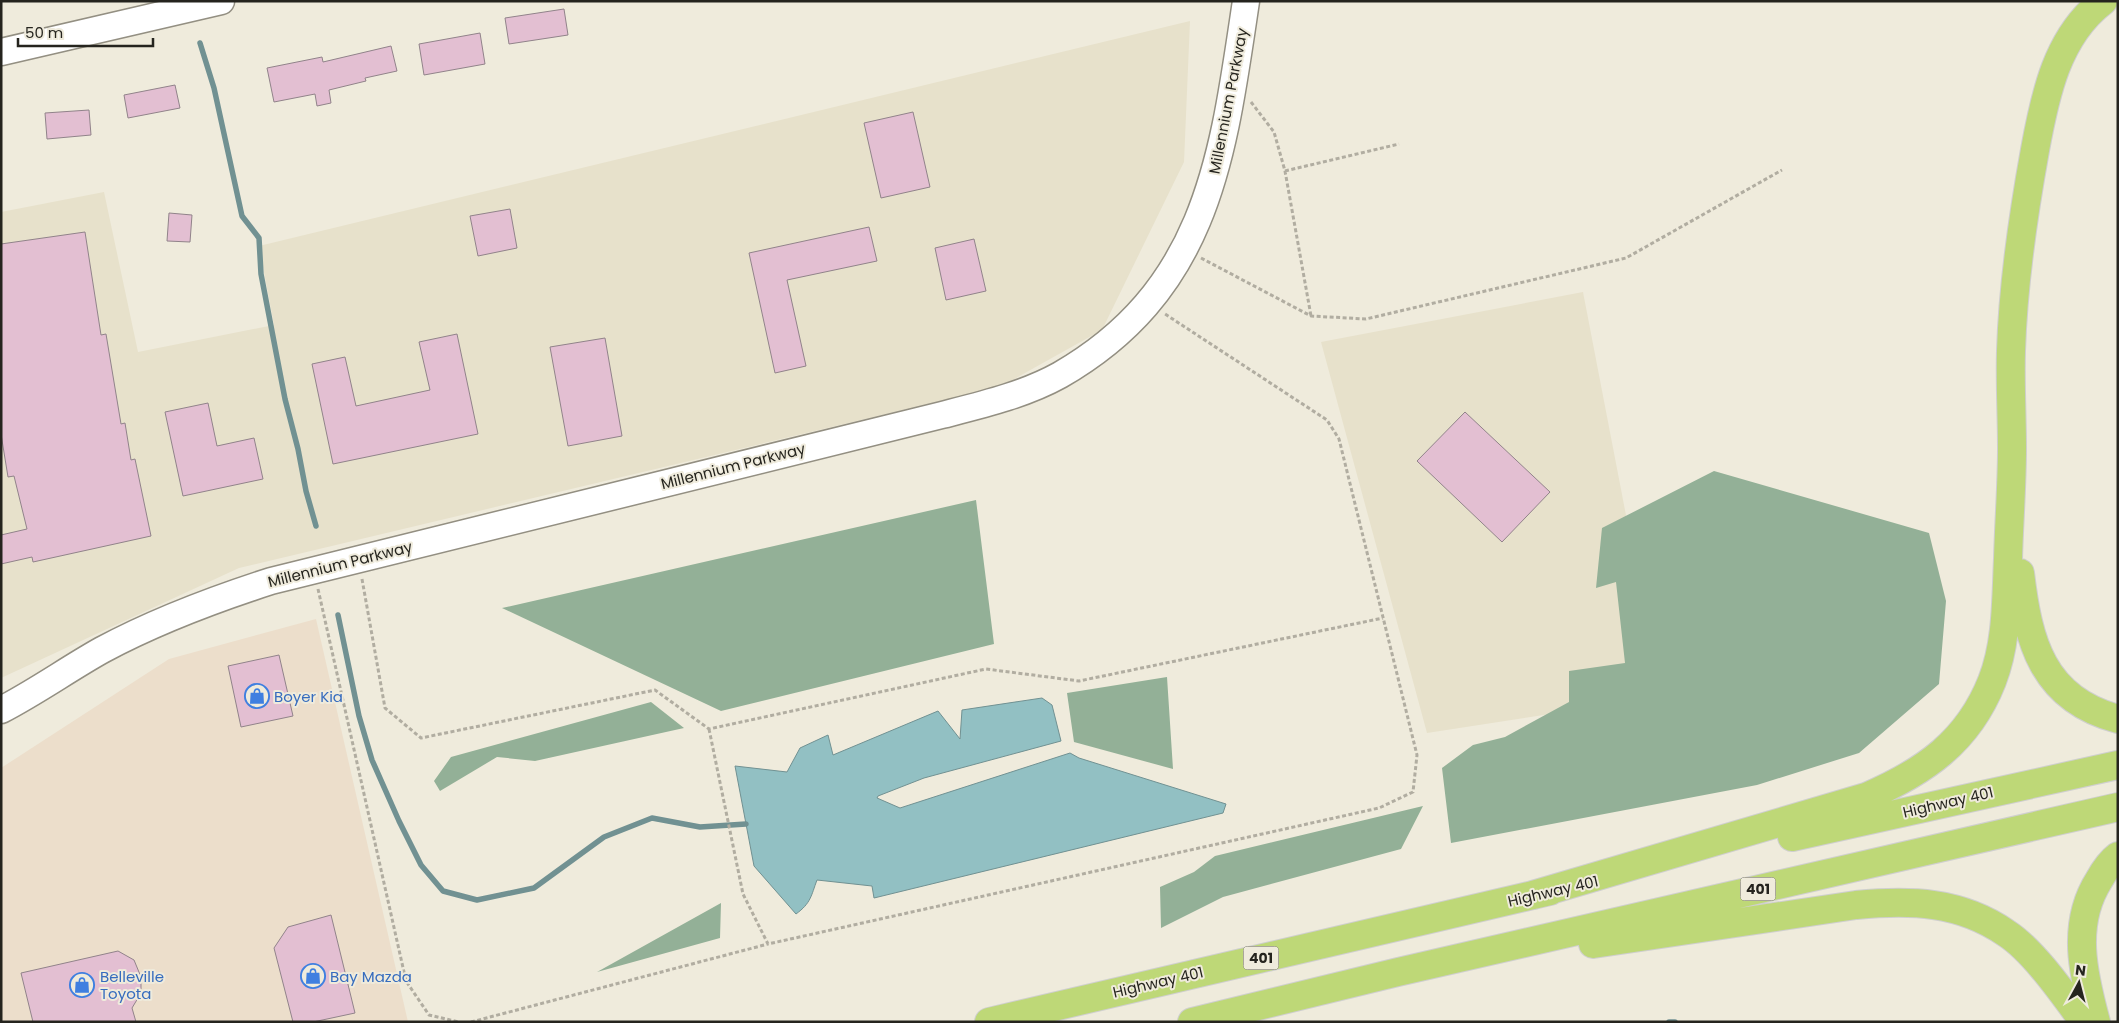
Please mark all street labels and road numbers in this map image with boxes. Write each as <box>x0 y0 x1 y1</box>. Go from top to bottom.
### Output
street label: Millennium Parkway <box>1204 26 1253 176</box>
street label: Millennium Parkway <box>659 438 808 494</box>
street label: Millennium Parkway <box>266 536 415 592</box>
street label: Highway 401 <box>1901 781 1995 823</box>
street label: Highway 401 <box>1506 870 1600 912</box>
road number: 401 <box>1740 878 1776 901</box>
road number: 401 <box>1244 946 1278 970</box>
street label: Highway 401 <box>1111 961 1205 1003</box>

